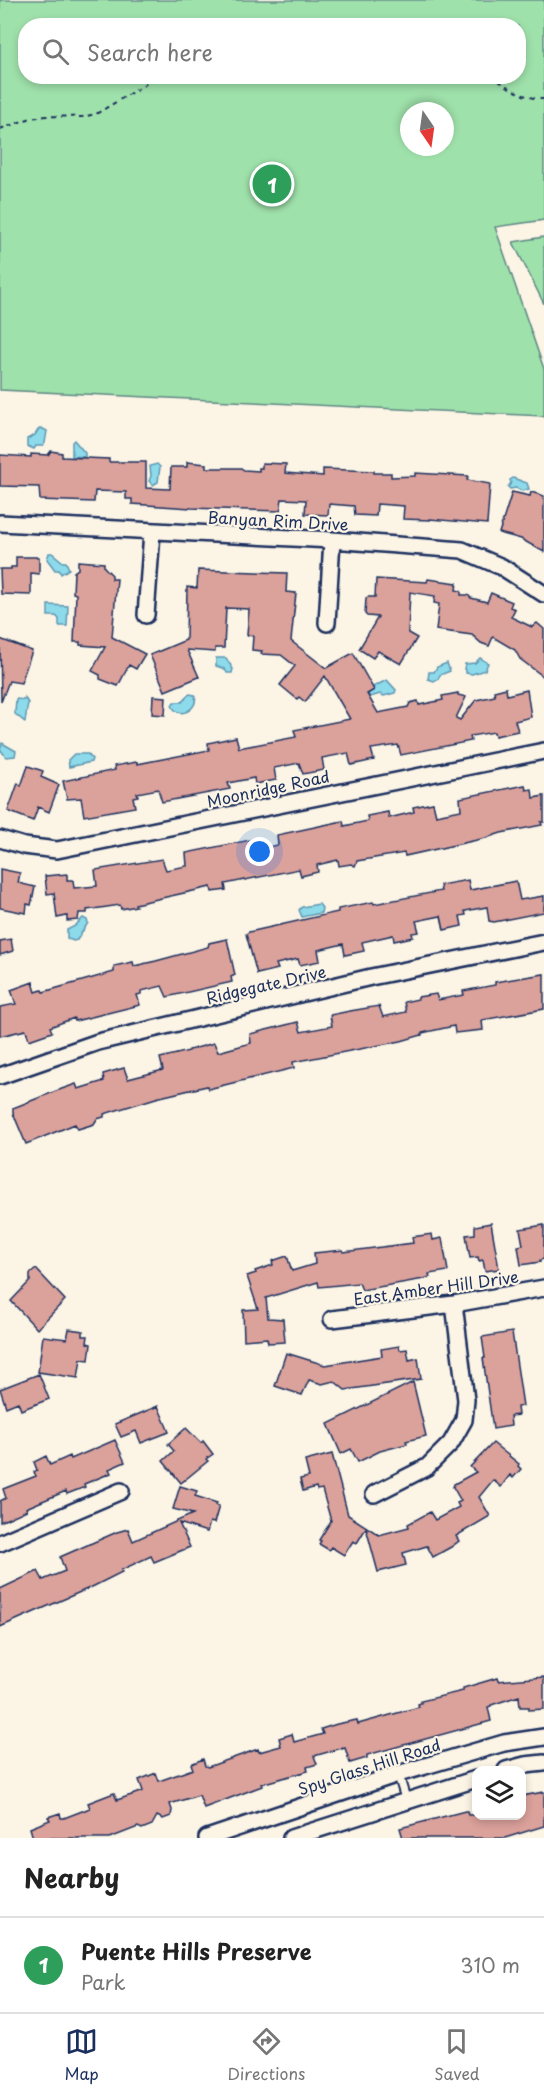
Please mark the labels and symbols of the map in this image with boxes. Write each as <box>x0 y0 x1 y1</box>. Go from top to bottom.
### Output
north arrow <box>400 102 454 156</box>
pin: 1 <box>252 162 292 207</box>
street label: Banyan Rim Drive <box>207 504 349 536</box>
street label: Moonridge Road <box>204 763 332 813</box>
your location <box>245 837 274 866</box>
street label: Ridgegate Drive <box>204 959 328 1009</box>
street label: East Amber Hill Drive <box>352 1263 520 1310</box>
street label: Spy Glass Hill Road <box>295 1732 443 1800</box>

